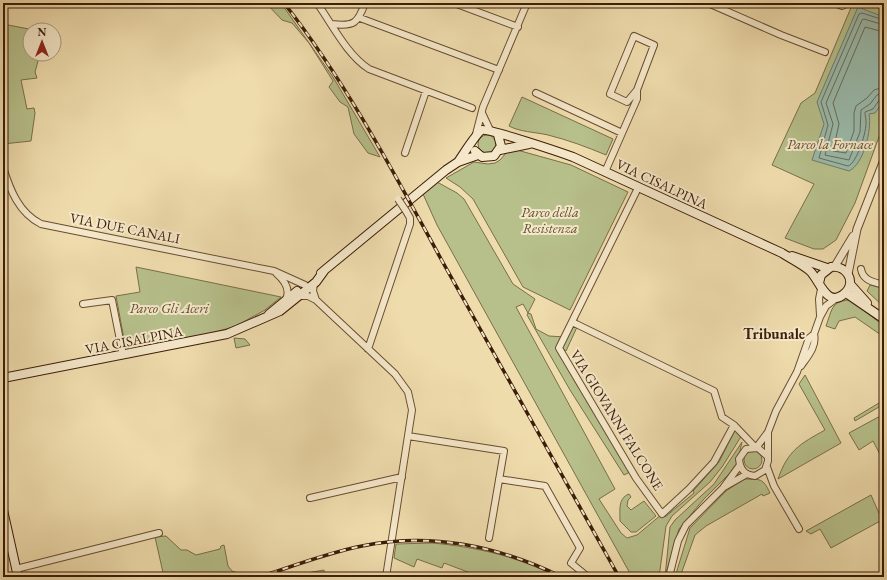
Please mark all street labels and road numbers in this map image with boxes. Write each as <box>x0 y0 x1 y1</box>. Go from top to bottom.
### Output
street label: VIA CISALPINA <box>613 155 711 213</box>
street label: VIA DUE CANALI <box>69 209 182 248</box>
street label: VIA CISALPINA <box>84 322 185 358</box>
street label: VIA GIOVANNI FALCONE <box>566 346 668 494</box>

